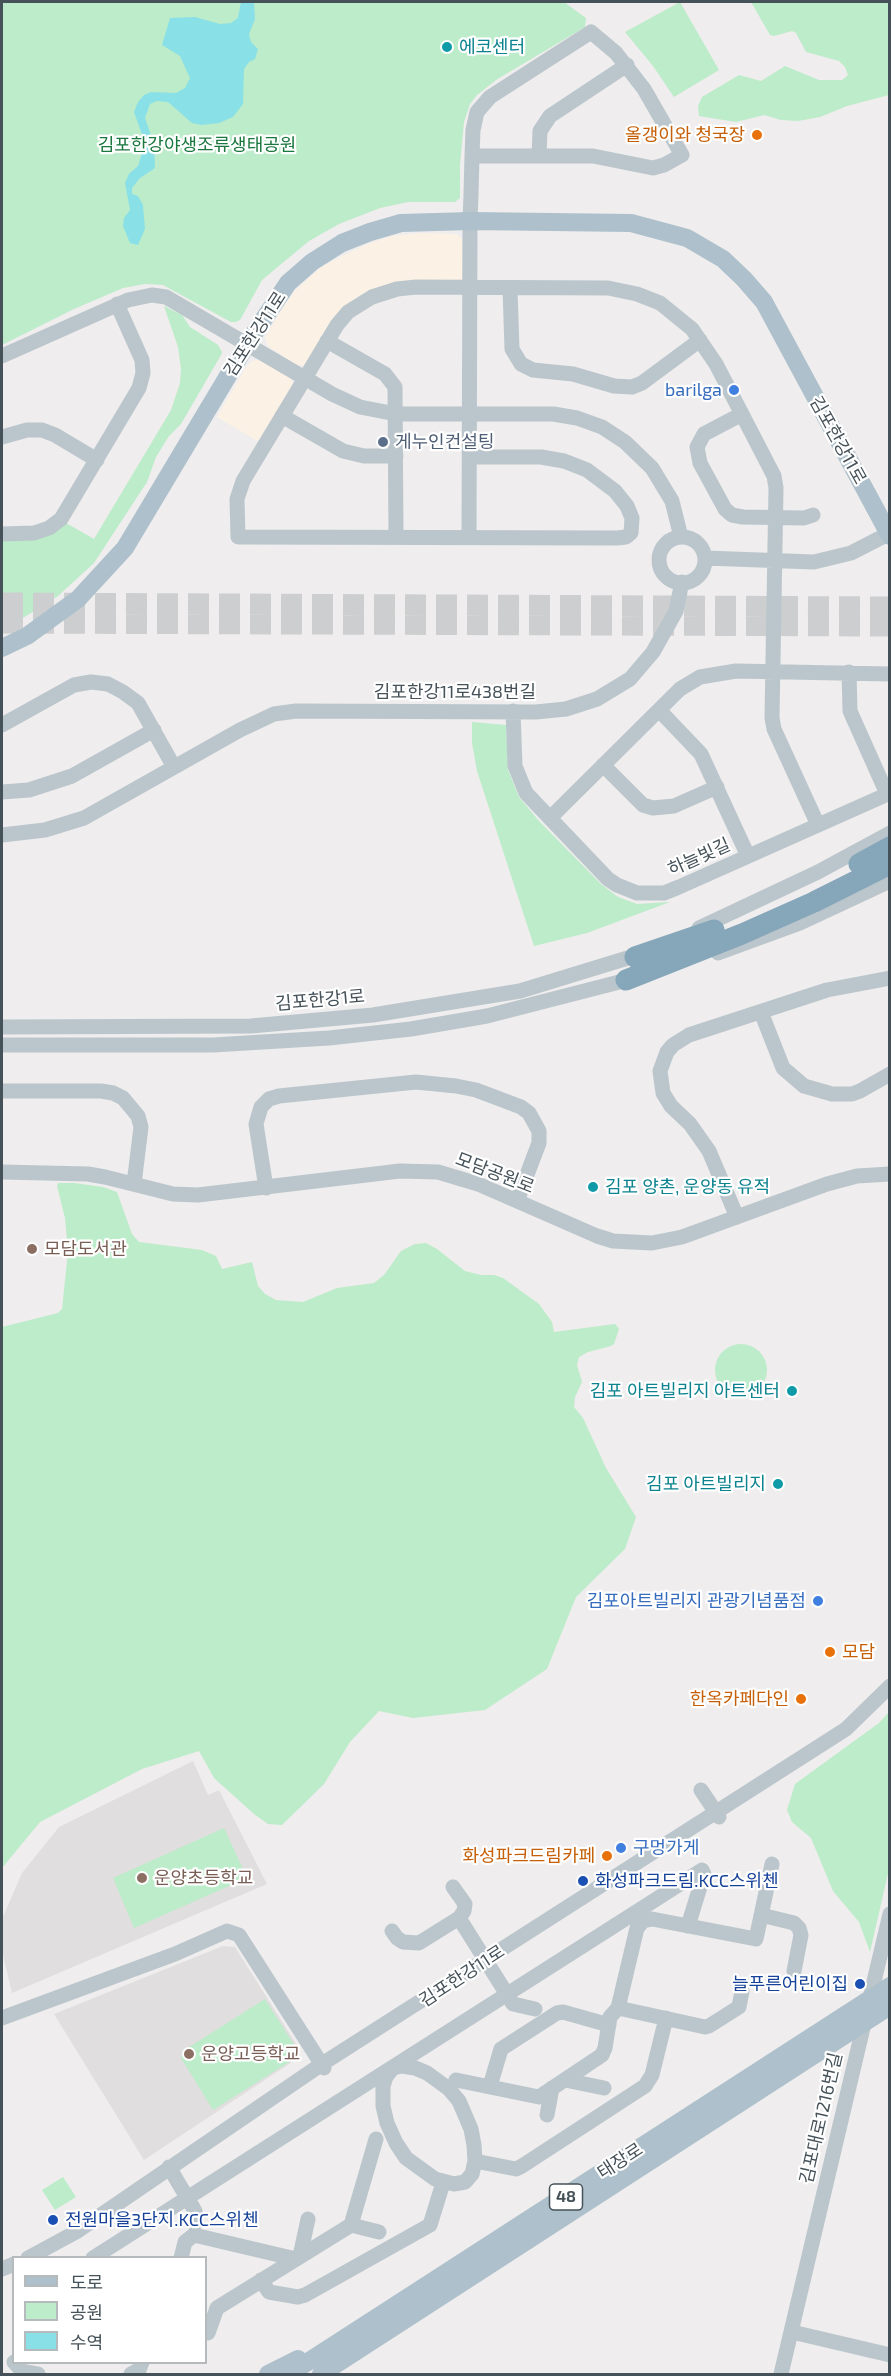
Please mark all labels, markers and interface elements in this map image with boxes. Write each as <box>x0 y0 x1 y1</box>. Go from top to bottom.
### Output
place label: 에코센터 <box>459 36 525 58</box>
marker: 에코센터 <box>440 40 454 54</box>
place label: 올갱이와 청국장 <box>625 124 745 146</box>
marker: 올갱이와 청국장 <box>750 128 764 142</box>
park label: 김포한강야생조류생태공원 <box>98 134 296 156</box>
street label: 김포한강11로 <box>219 287 291 381</box>
place label: barilga <box>665 379 722 401</box>
marker: barilga <box>727 383 741 397</box>
street label: 김포한강11로 <box>805 392 871 488</box>
place label: 게누인컨설팅 <box>395 431 494 453</box>
marker: 게누인컨설팅 <box>376 435 390 449</box>
street label: 김포한강11로438번길 <box>374 681 536 703</box>
street label: 하늘빛길 <box>664 834 734 880</box>
street label: 김포한강1로 <box>274 985 366 1015</box>
street label: 모담공원로 <box>452 1148 538 1198</box>
place label: 김포 양촌, 운양동 유적 <box>605 1176 770 1198</box>
marker: 김포 양촌, 운양동 유적 <box>586 1180 600 1194</box>
place label: 모담도서관 <box>44 1238 127 1260</box>
marker: 모담도서관 <box>25 1242 39 1256</box>
place label: 김포 아트빌리지 아트센터 <box>590 1380 780 1402</box>
marker: 김포 아트빌리지 아트센터 <box>785 1384 799 1398</box>
place label: 김포 아트빌리지 <box>646 1473 766 1495</box>
marker: 김포 아트빌리지 <box>771 1477 785 1491</box>
place label: 김포아트빌리지 관광기념품점 <box>587 1590 806 1612</box>
marker: 김포아트빌리지 관광기념품점 <box>811 1594 825 1608</box>
place label: 모담 <box>842 1641 875 1663</box>
marker: 모담 <box>823 1645 837 1659</box>
place label: 한옥카페다인 <box>690 1688 789 1710</box>
marker: 한옥카페다인 <box>794 1692 808 1706</box>
place label: 구멍가게 <box>633 1837 699 1859</box>
marker: 구멍가게 <box>614 1841 628 1855</box>
place label: 화성파크드림카페 <box>463 1845 595 1867</box>
marker: 화성파크드림카페 <box>600 1849 614 1863</box>
place label: 운양초등학교 <box>154 1867 253 1889</box>
place label: 화성파크드림.KCC스위첸 <box>595 1870 779 1892</box>
marker: 운양초등학교 <box>135 1871 149 1885</box>
marker: 화성파크드림.KCC스위첸 <box>576 1874 590 1888</box>
street label: 김포한강11로 <box>415 1940 509 2012</box>
place label: 늘푸른어린이집 <box>732 1973 848 1995</box>
marker: 늘푸른어린이집 <box>853 1977 867 1991</box>
place label: 운양고등학교 <box>201 2043 300 2065</box>
marker: 운양고등학교 <box>182 2047 196 2061</box>
street label: 김포대로1216번길 <box>795 2050 847 2186</box>
street label: 태장로 <box>593 2138 647 2184</box>
road number: 48 <box>550 2184 582 2210</box>
place label: 전원마을3단지.KCC스위첸 <box>65 2209 259 2231</box>
marker: 전원마을3단지.KCC스위첸 <box>46 2213 60 2227</box>
legend <box>12 2256 207 2364</box>
text: 도로 <box>70 2271 103 2293</box>
text: 공원 <box>70 2301 103 2323</box>
text: 수역 <box>70 2331 103 2353</box>

